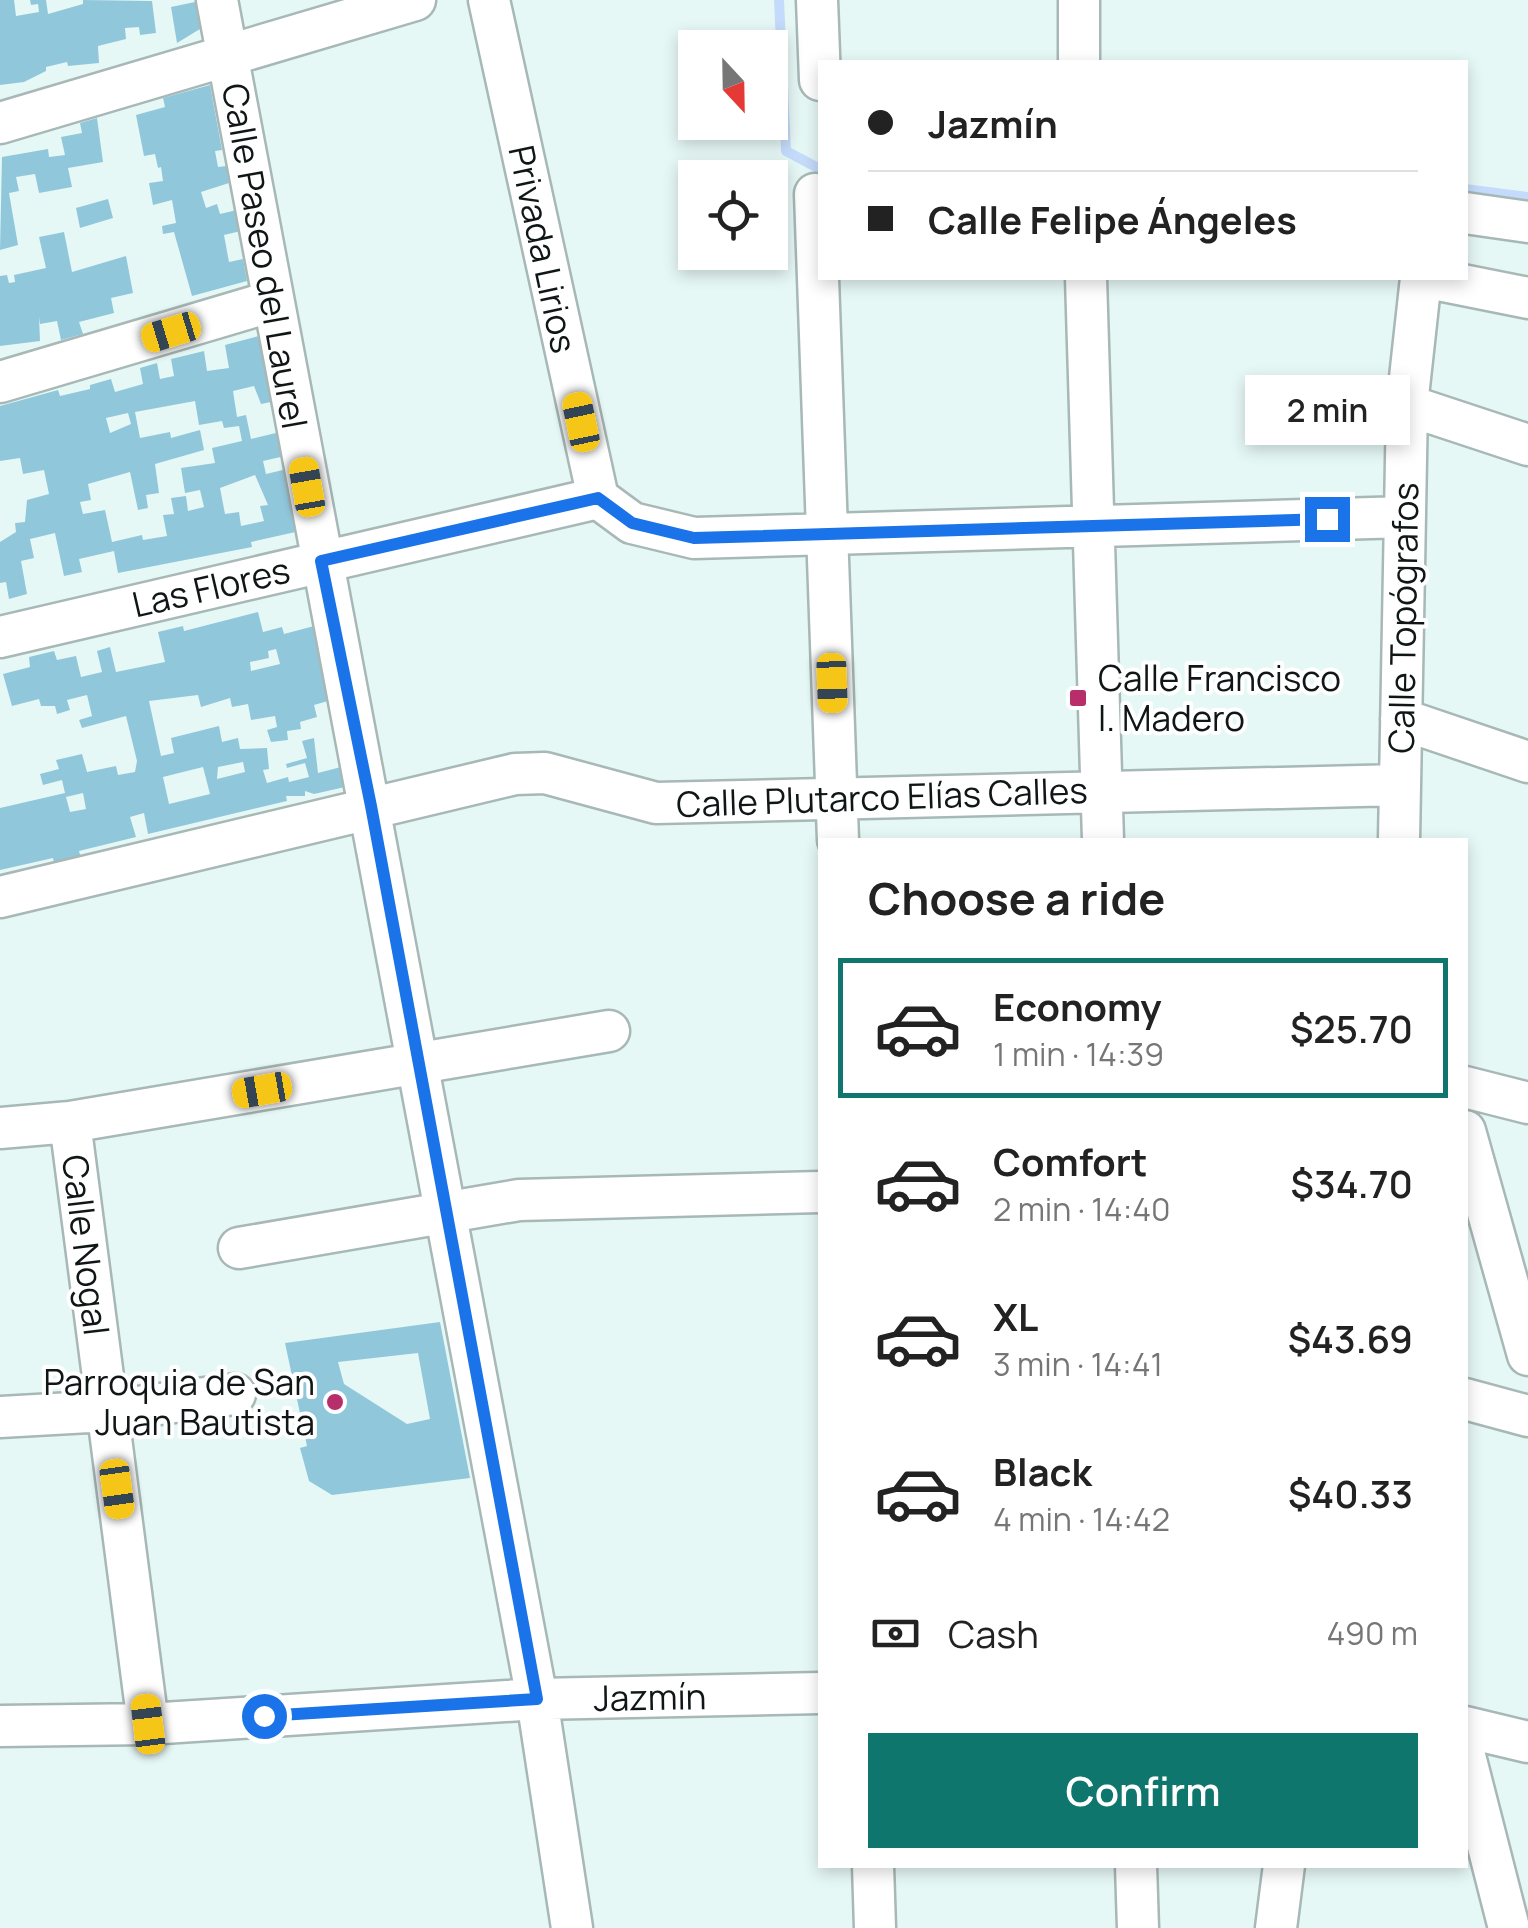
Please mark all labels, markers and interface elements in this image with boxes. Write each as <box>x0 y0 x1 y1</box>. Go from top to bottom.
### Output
north arrow <box>678 30 788 140</box>
map controls <box>678 30 788 270</box>
street label: Calle Paseo del Laurel <box>211 80 319 432</box>
text: Jazmín <box>928 97 1058 149</box>
street label: Privada Lirios <box>498 141 588 357</box>
button: locate <box>678 160 788 270</box>
text: Calle Felipe Ángeles <box>928 193 1297 245</box>
car <box>138 309 204 355</box>
callout: 2 min <box>1244 374 1410 444</box>
text: 2 min <box>1287 388 1368 432</box>
car <box>560 390 602 454</box>
car <box>287 455 327 519</box>
street label: Calle Topógrafos <box>1377 482 1429 754</box>
route end <box>1305 497 1350 542</box>
street label: Las Flores <box>128 546 294 628</box>
car <box>816 652 848 714</box>
place label: Calle Francisco I. Madero <box>1098 654 1341 742</box>
marker: Calle Francisco I. Madero <box>1067 687 1089 709</box>
street label: Calle Plutarco Elías Calles <box>676 766 1088 828</box>
text: Choose a ride <box>868 867 1165 929</box>
text: Economy <box>993 980 1162 1032</box>
icon: car <box>873 983 963 1073</box>
text: $25.70 <box>1290 1002 1413 1054</box>
text: 1 min · 14:39 <box>993 1032 1164 1076</box>
car <box>230 1070 294 1110</box>
text: Comfort <box>993 1135 1147 1187</box>
icon: car <box>873 1138 963 1228</box>
street label: Calle Nogal <box>51 1152 121 1338</box>
text: $34.70 <box>1291 1157 1413 1209</box>
text: 2 min · 14:40 <box>993 1187 1171 1231</box>
text: XL <box>993 1290 1038 1342</box>
icon: car <box>873 1293 963 1383</box>
text: $43.69 <box>1288 1312 1413 1364</box>
text: 3 min · 14:41 <box>993 1342 1163 1386</box>
place label: Parroquia de San Juan Bautista <box>44 1358 315 1446</box>
marker: Parroquia de San Juan Bautista <box>324 1391 346 1413</box>
text: Black <box>993 1445 1092 1497</box>
icon: car <box>873 1448 963 1538</box>
car <box>98 1457 136 1521</box>
text: $40.33 <box>1288 1467 1413 1519</box>
text: 4 min · 14:42 <box>993 1497 1170 1541</box>
icon: cash <box>868 1606 923 1661</box>
text: Cash <box>948 1607 1039 1659</box>
text: 490 m <box>1327 1611 1418 1655</box>
street label: Jazmín <box>593 1672 707 1722</box>
car <box>129 1692 167 1756</box>
route start <box>242 1694 287 1739</box>
button: Confirm <box>868 1733 1418 1848</box>

